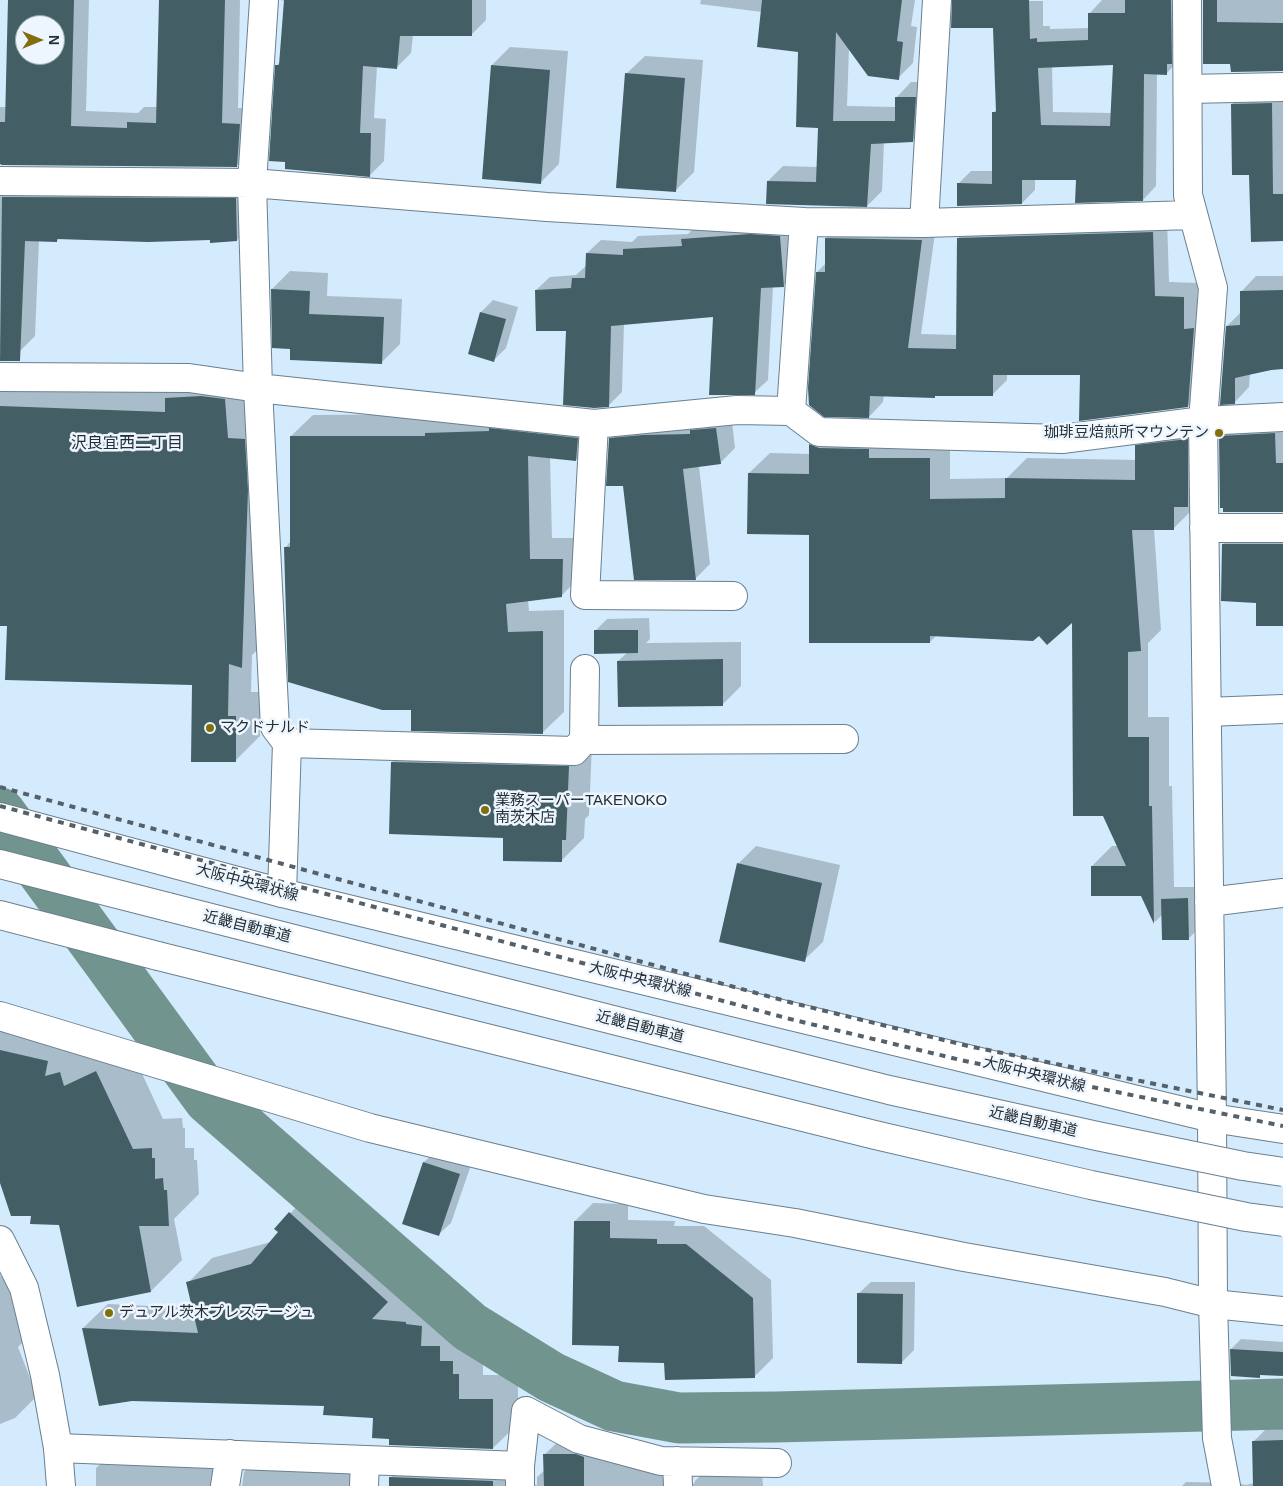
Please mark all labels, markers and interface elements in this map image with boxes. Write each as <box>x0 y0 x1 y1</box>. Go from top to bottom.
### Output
north arrow <box>15 15 65 65</box>
text: N <box>46 35 62 45</box>
place label: 珈琲豆焙煎所マウンテン <box>1044 424 1209 442</box>
marker: 珈琲豆焙煎所マウンテン <box>1213 427 1225 439</box>
district label: 沢良宜西二丁目 <box>71 434 183 454</box>
place label: マクドナルド <box>220 719 310 737</box>
marker: マクドナルド <box>204 722 216 734</box>
place label: 業務スーパーTAKENOKO 南茨木店 <box>495 792 667 827</box>
marker: 業務スーパーTAKENOKO 南茨木店 <box>479 804 491 816</box>
street label: 大阪中央環状線 <box>194 861 300 905</box>
street label: 近畿自動車道 <box>201 907 293 947</box>
street label: 大阪中央環状線 <box>587 959 693 1001</box>
street label: 近畿自動車道 <box>594 1007 686 1047</box>
street label: 大阪中央環状線 <box>981 1054 1087 1096</box>
street label: 近畿自動車道 <box>987 1103 1079 1141</box>
place label: デュアル茨木プレステージュ <box>119 1304 314 1322</box>
marker: デュアル茨木プレステージュ <box>103 1307 115 1319</box>

